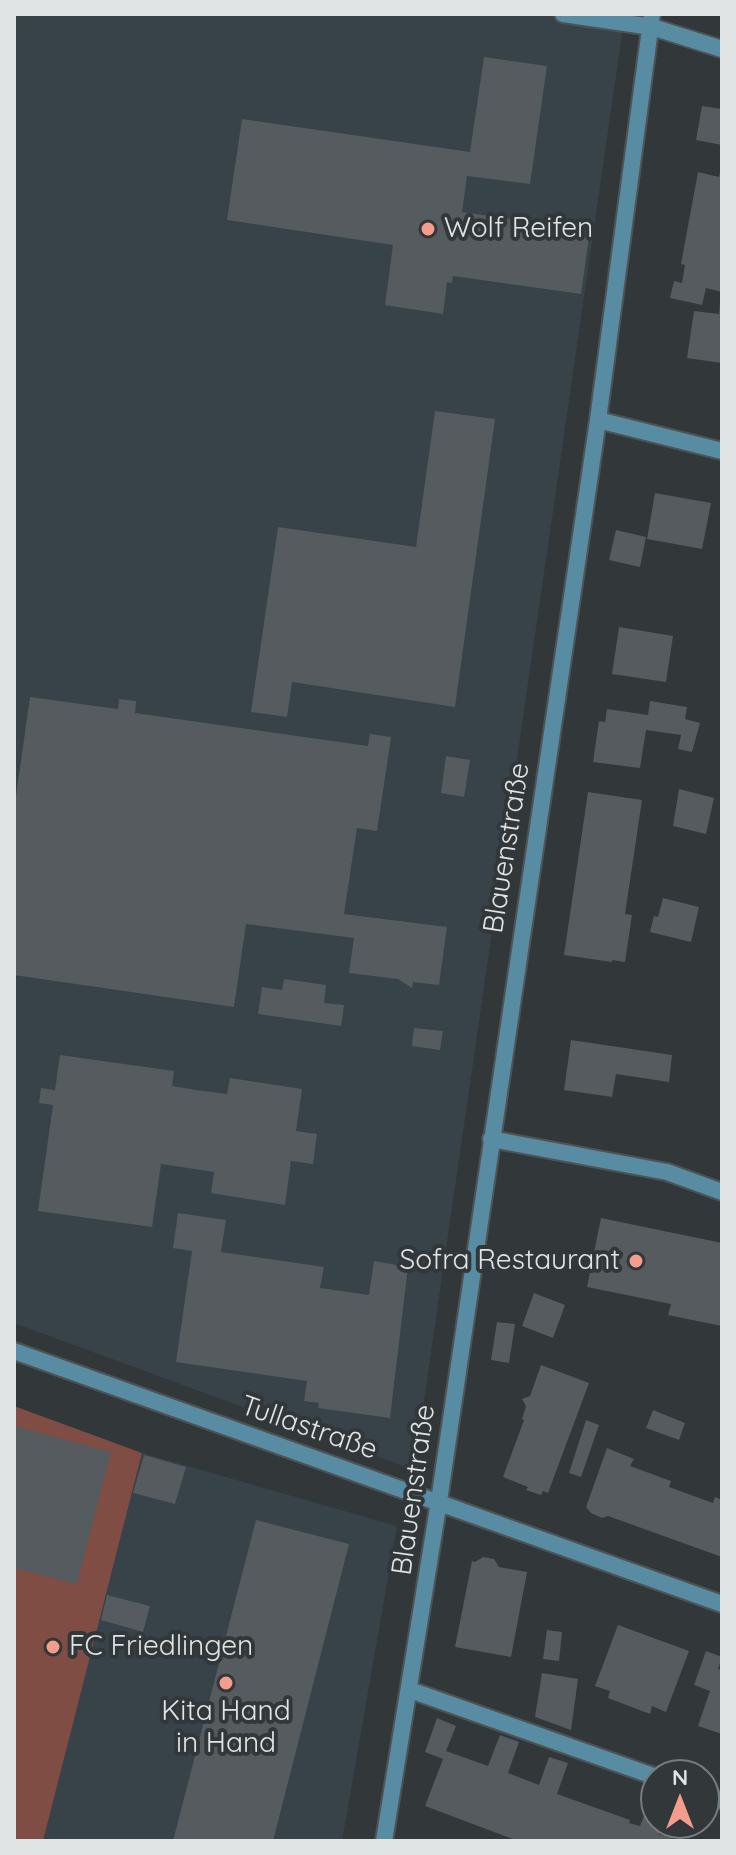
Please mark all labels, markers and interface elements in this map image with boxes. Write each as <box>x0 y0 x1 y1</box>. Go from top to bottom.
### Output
place label: Wolf Reifen <box>444 212 593 246</box>
marker: Wolf Reifen <box>419 220 437 238</box>
street label: Blauenstraße <box>477 760 537 936</box>
place label: Sofra Restaurant <box>399 1244 620 1278</box>
marker: Sofra Restaurant <box>627 1252 645 1270</box>
street label: Tullastraße <box>236 1389 382 1467</box>
street label: Blauenstraße <box>385 1402 443 1578</box>
place label: FC Friedlingen <box>69 1630 253 1664</box>
marker: FC Friedlingen <box>44 1638 62 1656</box>
marker: Kita Hand in Hand <box>217 1674 235 1692</box>
place label: Kita Hand in Hand <box>161 1695 291 1761</box>
north arrow <box>640 1759 720 1839</box>
text: N <box>672 1763 688 1791</box>

